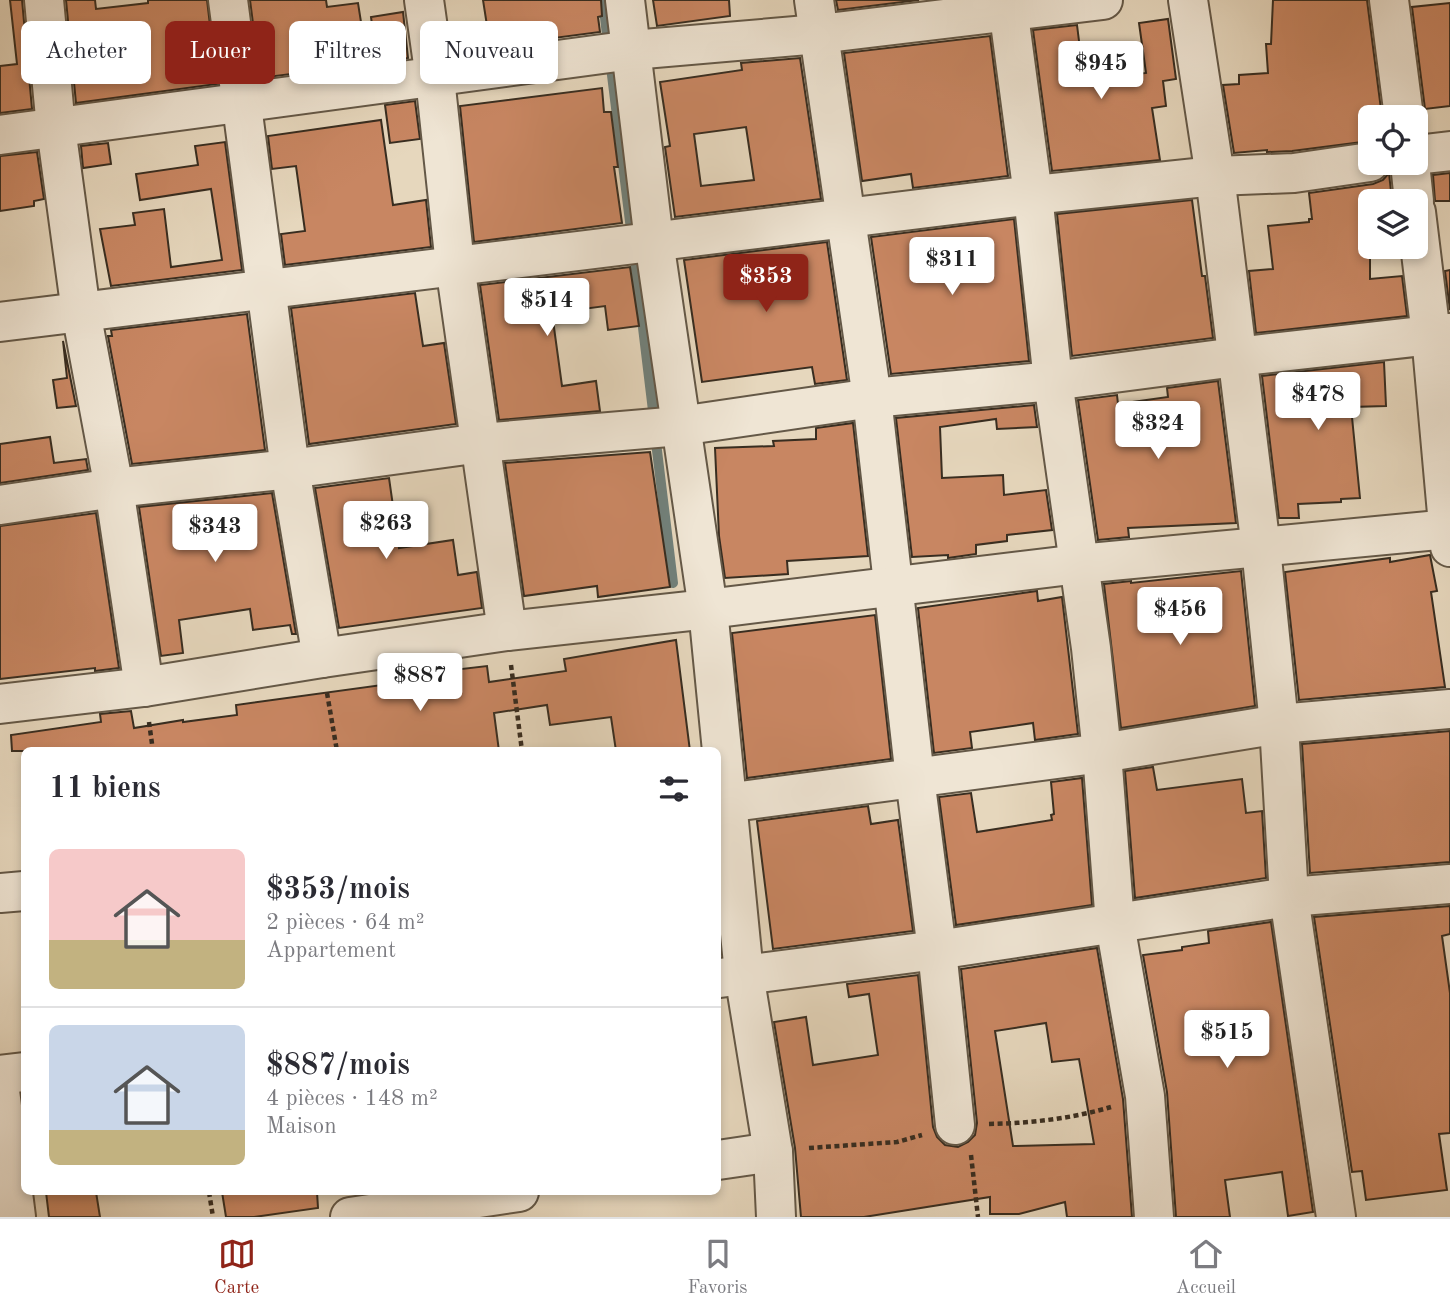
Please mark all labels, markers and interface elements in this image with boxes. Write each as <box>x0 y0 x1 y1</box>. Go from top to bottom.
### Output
chip: Acheter <box>21 21 151 84</box>
chip: Louer <box>165 21 275 84</box>
chip: Filtres <box>289 21 406 84</box>
chip: Nouveau <box>420 21 558 84</box>
pin: $945 <box>1060 42 1142 101</box>
text: $945 <box>1074 52 1128 75</box>
map controls <box>1358 105 1428 259</box>
button: locate <box>1358 105 1428 175</box>
button: layers <box>1358 189 1428 259</box>
pin: $311 <box>911 238 993 297</box>
text: $311 <box>925 248 979 271</box>
pin: $353 <box>725 254 807 314</box>
text: $353 <box>739 265 793 288</box>
pin: $514 <box>506 278 588 338</box>
text: $514 <box>520 289 574 312</box>
pin: $478 <box>1277 372 1359 432</box>
text: $478 <box>1291 383 1345 406</box>
pin: $324 <box>1117 402 1199 461</box>
text: $324 <box>1131 412 1185 435</box>
pin: $263 <box>345 502 427 561</box>
pin: $343 <box>174 504 256 564</box>
text: $263 <box>359 512 413 535</box>
text: $343 <box>188 515 242 538</box>
pin: $456 <box>1139 588 1221 647</box>
text: $456 <box>1153 598 1207 621</box>
pin: $887 <box>379 654 461 713</box>
text: $887 <box>393 664 447 687</box>
icon: filters <box>655 770 693 808</box>
text: 11 biens <box>49 774 161 804</box>
text: $353/mois <box>266 875 410 905</box>
icon: home <box>105 877 189 961</box>
text: 2 pièces · 64 m² <box>266 911 425 934</box>
text: Appartement <box>266 939 396 962</box>
pin: $515 <box>1186 1010 1268 1070</box>
text: $515 <box>1200 1021 1254 1044</box>
text: $887/mois <box>266 1051 410 1081</box>
icon: home <box>105 1053 189 1137</box>
text: 4 pièces · 148 m² <box>266 1087 438 1110</box>
text: Maison <box>266 1115 337 1138</box>
tab: Carte <box>214 1235 259 1300</box>
tab: Favoris <box>687 1235 748 1300</box>
tab: Accueil <box>1176 1235 1236 1300</box>

